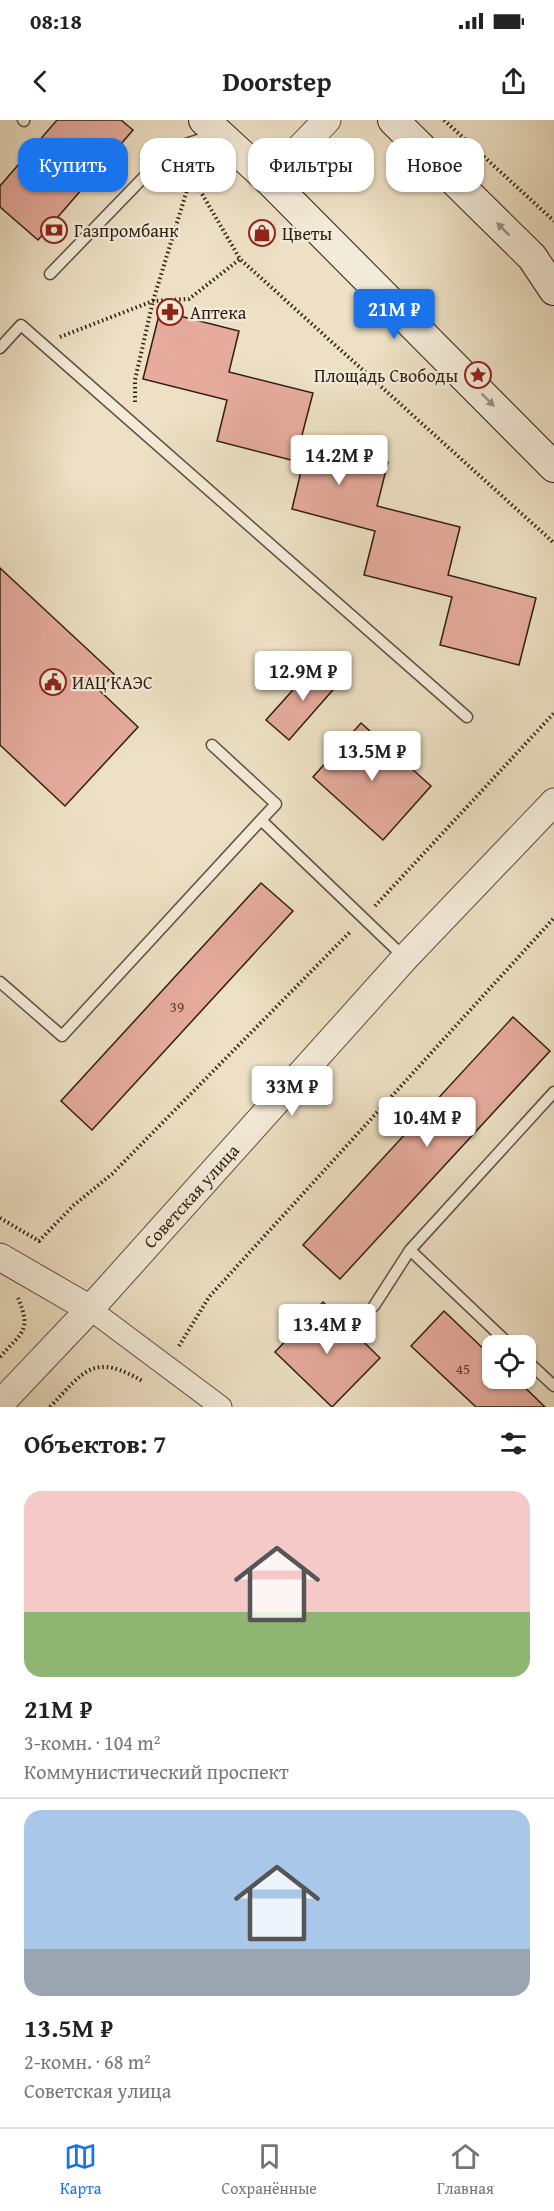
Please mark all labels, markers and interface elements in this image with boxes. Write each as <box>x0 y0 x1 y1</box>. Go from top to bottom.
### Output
text: 08:18 <box>30 5 82 37</box>
text: Doorstep <box>222 61 332 101</box>
icon: back <box>24 65 57 98</box>
icon: share <box>497 65 530 98</box>
chip: Купить <box>18 138 128 192</box>
chip: Снять <box>140 138 236 192</box>
chip: Фильтры <box>248 138 374 192</box>
chip: Новое <box>386 138 484 192</box>
bank icon: Газпромбанк <box>39 215 69 245</box>
place label: Газпромбанк <box>74 217 179 244</box>
shop icon: Цветы <box>247 218 277 248</box>
place label: Цветы <box>282 220 333 247</box>
one-way arrow <box>497 223 511 237</box>
pin: 21M ₽ <box>352 289 436 340</box>
text: 21M ₽ <box>368 294 420 323</box>
pharmacy icon: Аптека <box>155 297 185 327</box>
place label: Аптека <box>190 299 247 326</box>
place icon: Площадь Свободы <box>463 360 493 390</box>
place label: Площадь Свободы <box>314 362 458 389</box>
one-way arrow <box>480 393 494 407</box>
pin: 14.2M ₽ <box>284 435 394 486</box>
text: 14.2M ₽ <box>305 440 373 469</box>
pin: 12.9M ₽ <box>248 651 358 702</box>
text: 12.9M ₽ <box>269 656 337 685</box>
public building icon: ИАЦ КАЭС <box>38 667 68 697</box>
place label: ИАЦ КАЭС <box>72 669 153 696</box>
pin: 13.5M ₽ <box>317 731 427 782</box>
text: 13.5M ₽ <box>338 736 406 765</box>
house number: 39 <box>170 996 184 1017</box>
pin: 33M ₽ <box>250 1066 334 1117</box>
text: 33M ₽ <box>266 1071 318 1100</box>
pin: 10.4M ₽ <box>372 1097 482 1148</box>
text: 10.4M ₽ <box>393 1102 461 1131</box>
street label: Советская улица <box>137 1137 246 1254</box>
pin: 13.4M ₽ <box>272 1304 382 1355</box>
text: 13.4M ₽ <box>293 1309 361 1338</box>
map controls <box>482 1335 536 1389</box>
button: locate <box>482 1335 536 1389</box>
house number: 45 <box>456 1358 470 1379</box>
text: Объектов: 7 <box>24 1424 167 1463</box>
icon: filters <box>497 1427 530 1460</box>
icon: home <box>223 1530 331 1638</box>
text: 21M ₽ <box>24 1689 93 1728</box>
text: 3-комн. · 104 m² <box>24 1728 160 1757</box>
text: Коммунистический проспект <box>24 1757 289 1786</box>
icon: home <box>223 1849 331 1957</box>
text: 13.5M ₽ <box>24 2008 113 2047</box>
text: 2-комн. · 68 m² <box>24 2047 151 2076</box>
text: Советская улица <box>24 2076 171 2105</box>
tab: Карта <box>60 2140 101 2200</box>
tab: Сохранённые <box>222 2140 317 2200</box>
tab: Главная <box>437 2140 494 2200</box>

